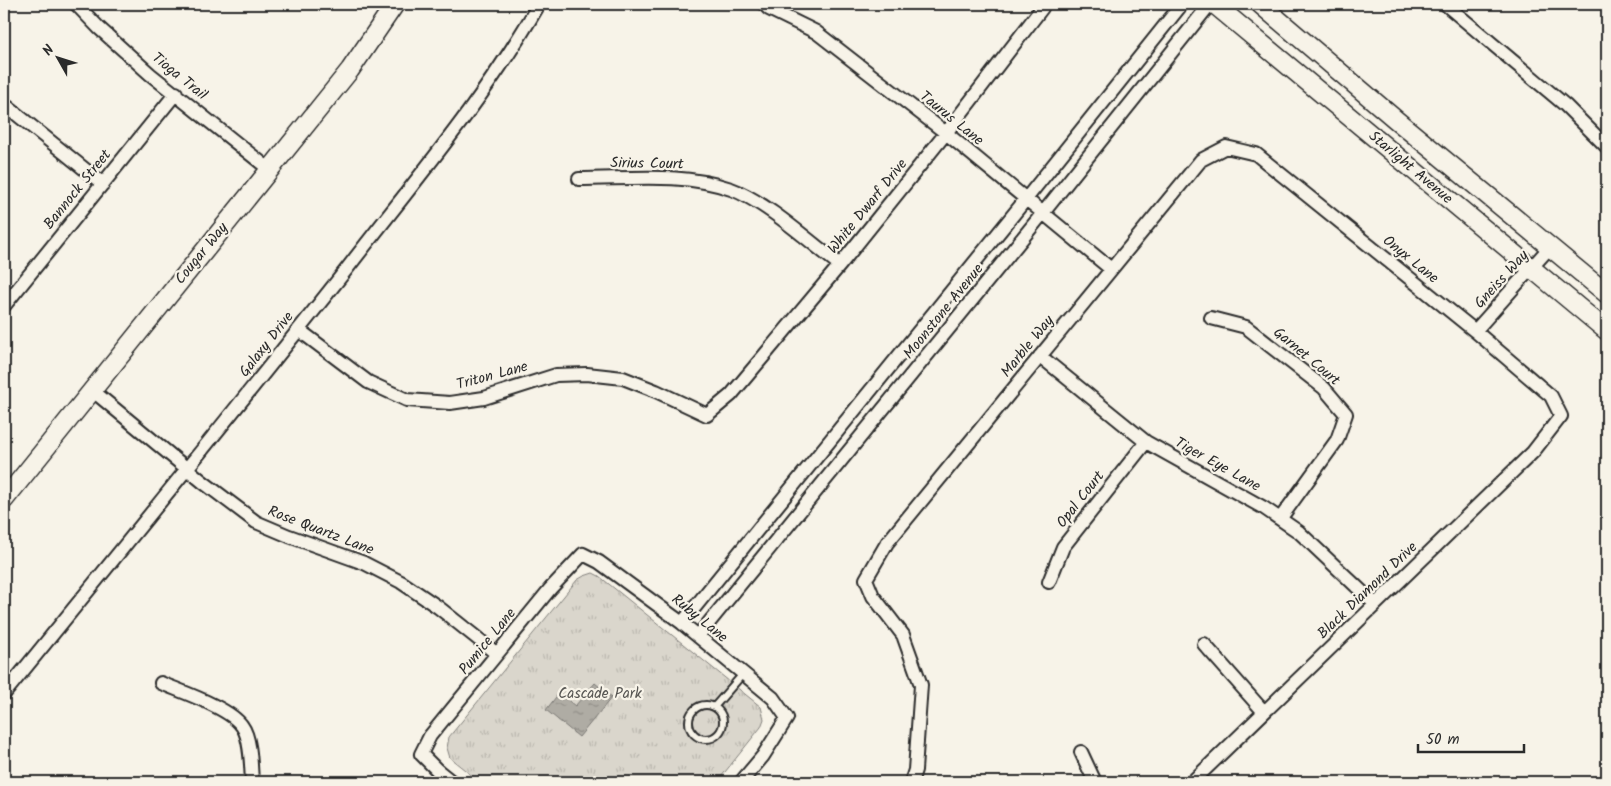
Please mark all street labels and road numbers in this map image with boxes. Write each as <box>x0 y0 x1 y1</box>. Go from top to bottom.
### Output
street label: Tioga Trail <box>146 47 213 107</box>
street label: Taurus Lane <box>914 85 989 152</box>
street label: Starlight Avenue <box>1363 125 1458 211</box>
street label: Bannock Street <box>38 144 118 235</box>
street label: Sirius Court <box>610 151 684 177</box>
street label: White Dwarf Drive <box>822 154 914 260</box>
street label: Cougar Way <box>169 217 235 290</box>
street label: Onyx Lane <box>1377 229 1444 290</box>
street label: Gneiss Way <box>1469 244 1535 314</box>
street label: Moonstone Avenue <box>898 258 990 365</box>
street label: Galaxy Drive <box>233 306 300 383</box>
street label: Marble Way <box>995 310 1061 383</box>
street label: Garnet Court <box>1267 321 1345 392</box>
street label: Triton Lane <box>454 355 531 397</box>
street label: Tiger Eye Lane <box>1170 431 1265 499</box>
street label: Opal Court <box>1051 466 1111 533</box>
street label: Rose Quartz Lane <box>264 500 377 562</box>
street label: Black Diamond Drive <box>1312 536 1424 645</box>
street label: Ruby Lane <box>666 588 733 649</box>
street label: Pumice Lane <box>453 603 523 680</box>

